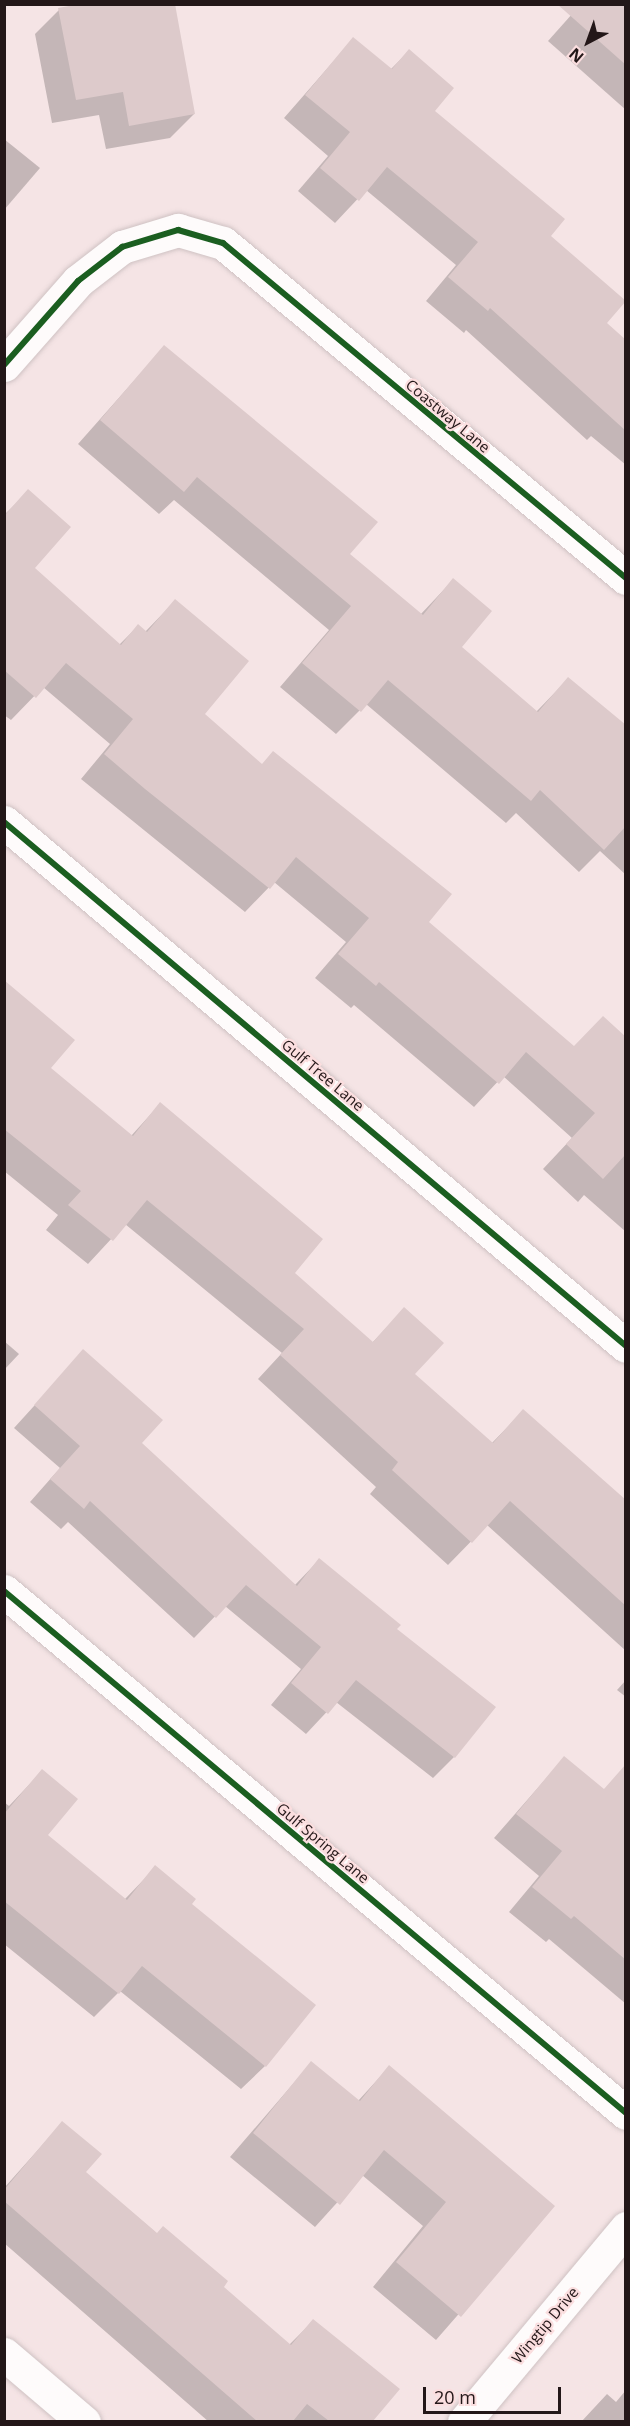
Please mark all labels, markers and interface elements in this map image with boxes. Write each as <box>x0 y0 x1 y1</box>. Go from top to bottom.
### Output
north arrow <box>558 12 618 72</box>
text: N <box>564 43 588 68</box>
street label: Coastway Lane <box>402 376 494 456</box>
street label: Gulf Tree Lane <box>278 1035 368 1115</box>
street label: Gulf Spring Lane <box>273 1799 373 1887</box>
street label: Wingtip Drive <box>508 2283 582 2367</box>
scale bar <box>426 2375 564 2413</box>
text: 20 m <box>434 2385 476 2409</box>

